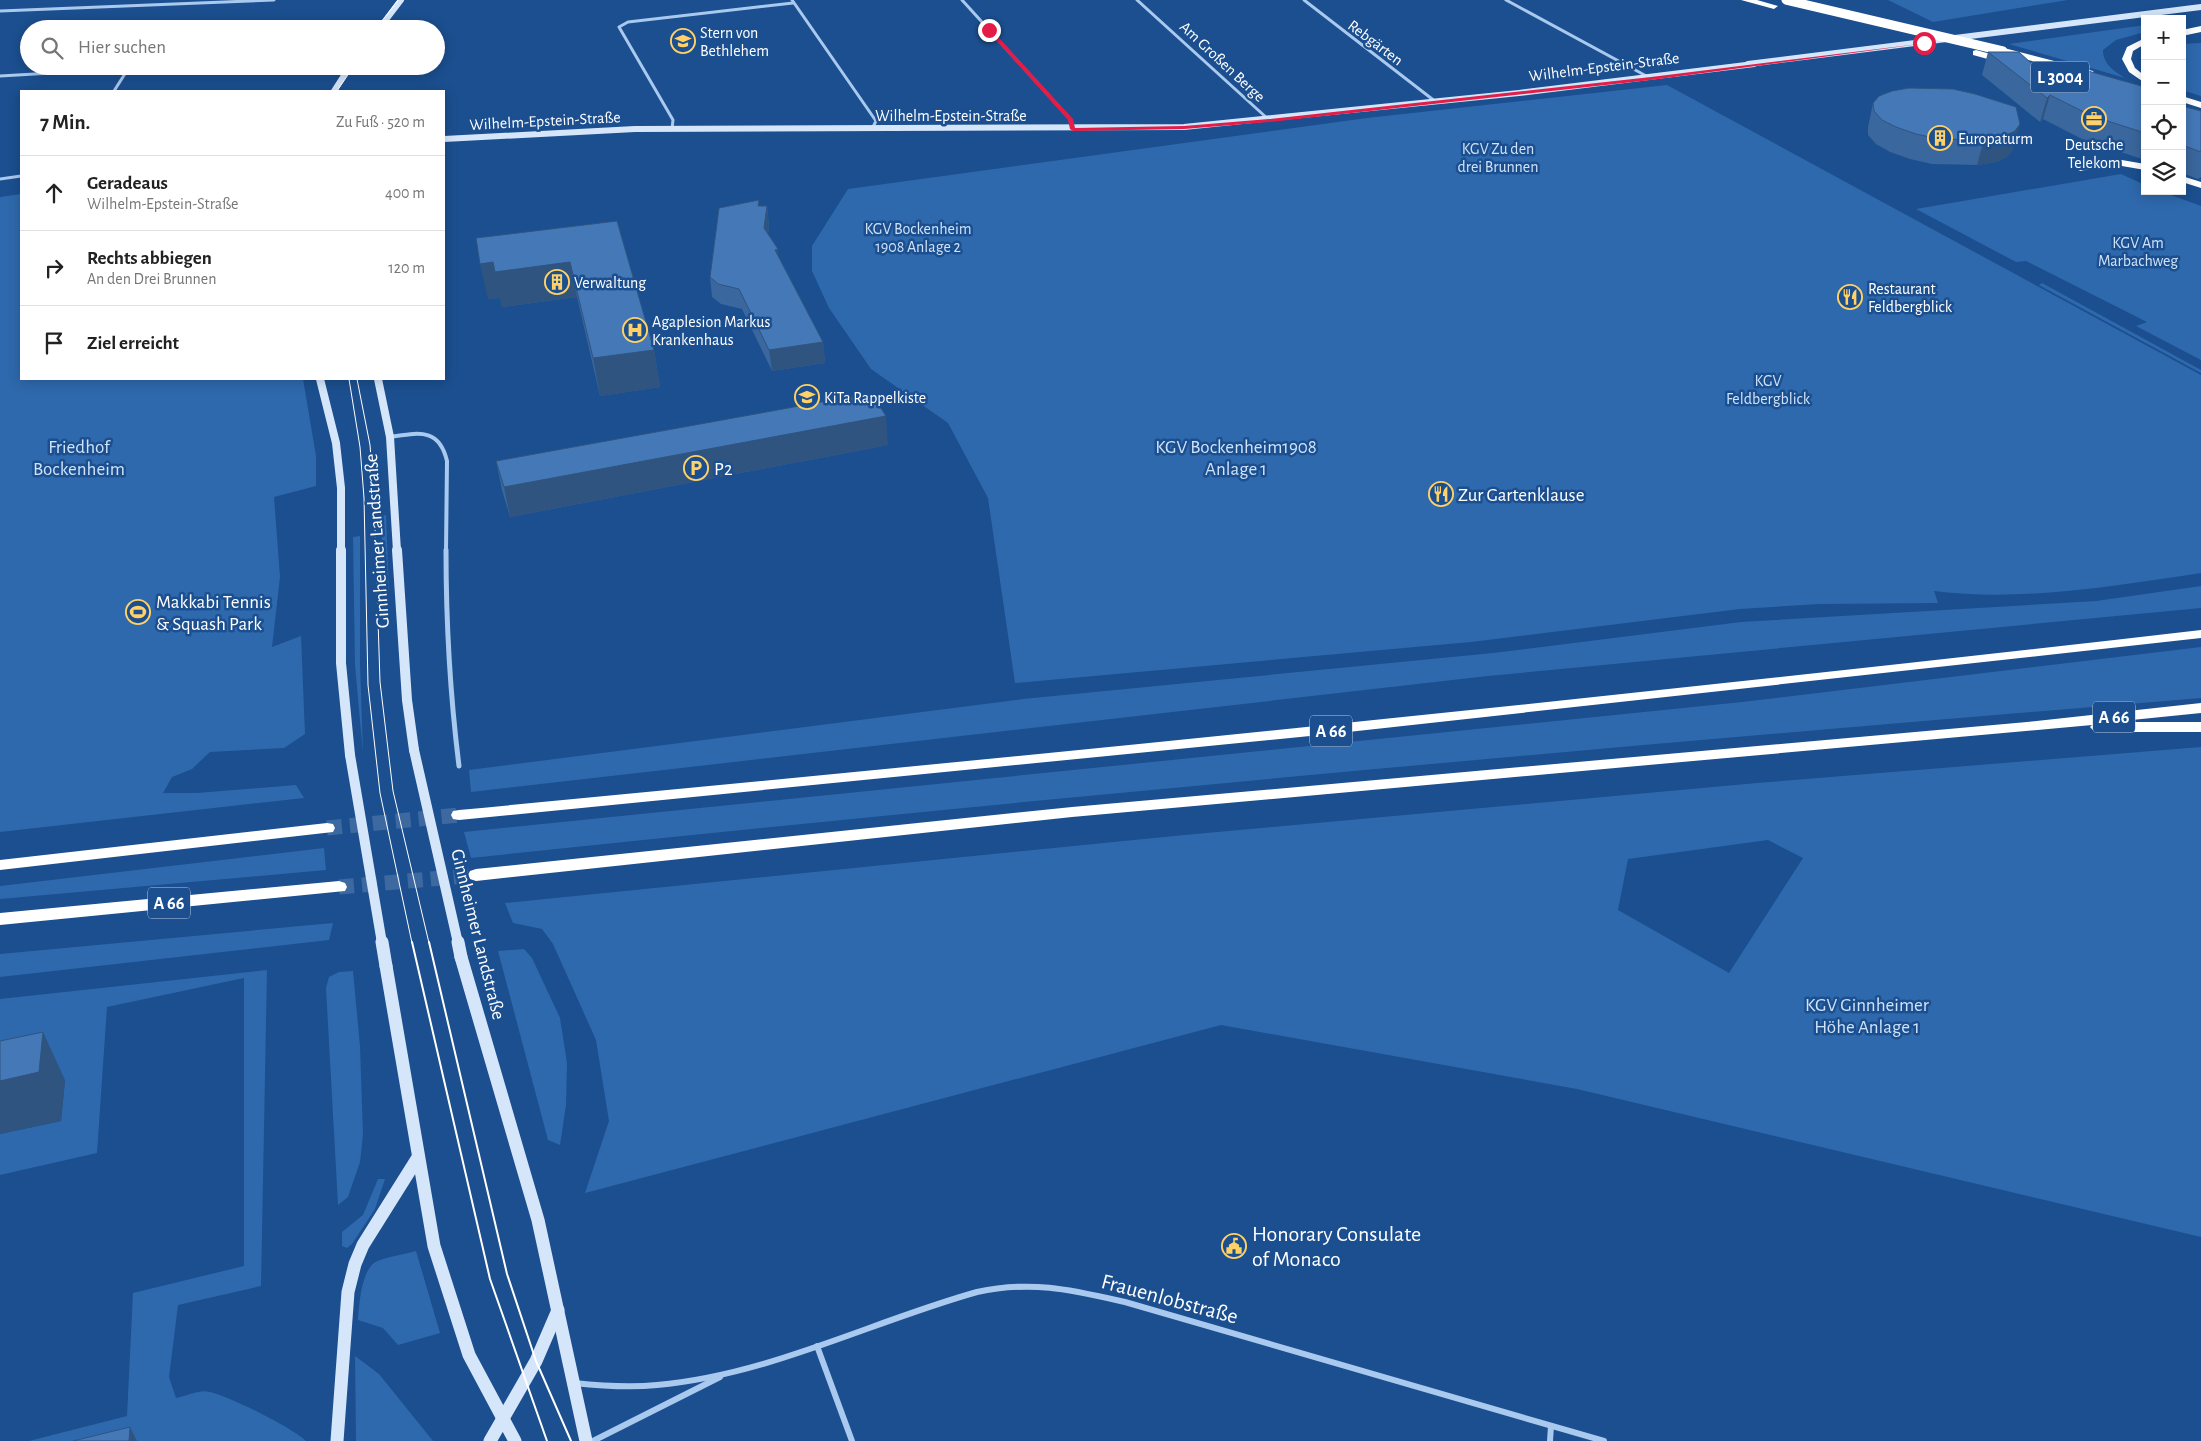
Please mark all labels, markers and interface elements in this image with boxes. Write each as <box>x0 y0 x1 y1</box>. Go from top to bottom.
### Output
map controls <box>2141 15 2186 195</box>
button: + <box>2141 15 2186 60</box>
street label: Rebgärten <box>1345 17 1406 69</box>
street label: Am Großen Berge <box>1177 18 1268 105</box>
route end <box>978 19 1001 42</box>
search box <box>20 20 445 75</box>
place label: Stern von Bethlehem <box>700 25 769 59</box>
school or university icon: Stern von Bethlehem <box>670 28 696 54</box>
route start <box>1913 32 1936 55</box>
icon: search <box>38 34 66 62</box>
text: Hier suchen <box>78 38 166 57</box>
street label: Wilhelm-Epstein-Straße <box>1528 50 1680 84</box>
button: − <box>2141 60 2186 105</box>
road number: L 3004 <box>2031 62 2089 92</box>
button: locate <box>2141 105 2186 150</box>
office icon: Deutsche Telekom <box>2081 106 2107 132</box>
street label: Wilhelm-Epstein-Straße <box>875 108 1027 124</box>
street label: Wilhelm-Epstein-Straße <box>469 109 621 133</box>
text: 7 Min. <box>40 112 90 133</box>
text: Zu Fuß · 520 m <box>336 114 425 130</box>
building icon: Europaturm <box>1927 125 1953 151</box>
place label: Europaturm <box>1958 131 2033 147</box>
place label: Deutsche Telekom <box>2065 137 2123 171</box>
park label: KGV Zu den drei Brunnen <box>1458 141 1538 175</box>
button: layers <box>2141 150 2186 195</box>
text: Geradeaus <box>87 174 168 193</box>
icon: ahead <box>40 179 68 207</box>
text: 400 m <box>385 185 425 201</box>
text: Wilhelm-Epstein-Straße <box>87 196 238 212</box>
park label: KGV Bockenheim 1908 Anlage 2 <box>864 221 972 255</box>
park label: KGV Am Marbachweg <box>2098 235 2178 269</box>
text: Rechts abbiegen <box>87 249 212 268</box>
icon: right <box>40 254 68 282</box>
text: 120 m <box>388 260 425 276</box>
building icon: Verwaltung <box>544 269 570 295</box>
text: An den Drei Brunnen <box>87 271 217 287</box>
place label: Verwaltung <box>574 275 646 291</box>
place label: Restaurant Feldbergblick <box>1868 281 1953 315</box>
restaurant icon: Restaurant Feldbergblick <box>1837 284 1863 310</box>
place label: Agaplesion Markus Krankenhaus <box>652 314 770 348</box>
hospital icon: Agaplesion Markus Krankenhaus <box>622 317 648 343</box>
icon: arrive <box>40 329 68 357</box>
text: Ziel erreicht <box>87 334 179 353</box>
park label: KGV Feldbergblick <box>1726 373 1811 407</box>
school or university icon: KiTa Rappelkiste <box>794 384 820 410</box>
place label: KiTa Rappelkiste <box>824 390 926 406</box>
park label: Friedhof Bockenheim <box>33 438 125 479</box>
park label: KGV Bockenheim1908 Anlage 1 <box>1155 438 1317 479</box>
street label: Ginnheimer Landstraße <box>362 453 393 629</box>
parking icon: P2 <box>683 455 709 481</box>
place label: P2 <box>714 460 733 479</box>
restaurant icon: Zur Gartenklause <box>1428 481 1454 507</box>
place label: Zur Gartenklause <box>1458 486 1584 505</box>
place label: Makkabi Tennis & Squash Park <box>156 593 271 634</box>
sports icon: Makkabi Tennis & Squash Park <box>125 599 151 625</box>
road number: A 66 <box>2093 702 2135 732</box>
road number: A 66 <box>1310 716 1352 746</box>
street label: Ginnheimer Landstraße <box>447 847 508 1022</box>
road number: A 66 <box>148 888 190 918</box>
park label: KGV Ginnheimer Höhe Anlage 1 <box>1805 996 1929 1037</box>
place label: Honorary Consulate of Monaco <box>1252 1223 1421 1270</box>
public building icon: Honorary Consulate of Monaco <box>1221 1233 1247 1259</box>
street label: Frauenlobstraße <box>1099 1270 1240 1328</box>

